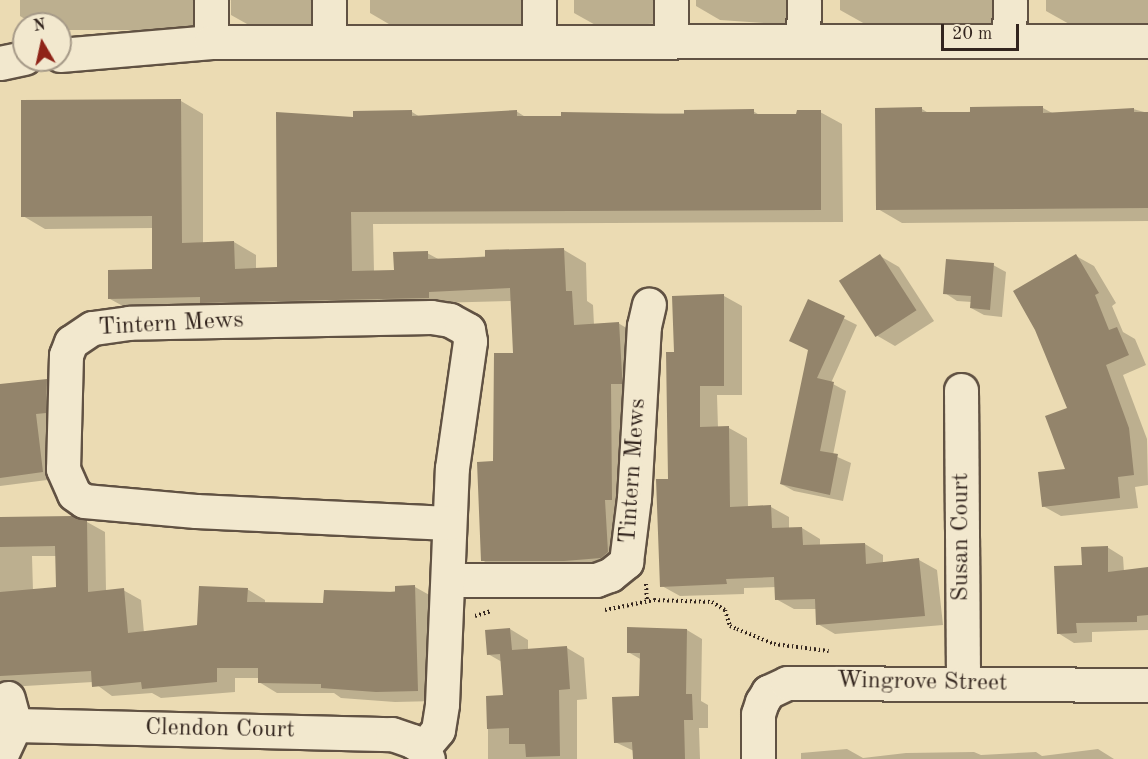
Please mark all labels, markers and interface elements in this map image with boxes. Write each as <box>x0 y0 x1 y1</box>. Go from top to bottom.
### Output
north arrow <box>12 12 72 72</box>
scale bar <box>944 12 1022 50</box>
text: N <box>32 17 47 35</box>
text: 20 m <box>952 25 992 43</box>
street label: Tintern Mews <box>97 307 245 343</box>
street label: Tintern Mews <box>615 397 653 545</box>
street label: Susan Court <box>948 473 976 601</box>
street label: Wingrove Street <box>836 667 1008 699</box>
street label: Clendon Court <box>145 714 295 746</box>

